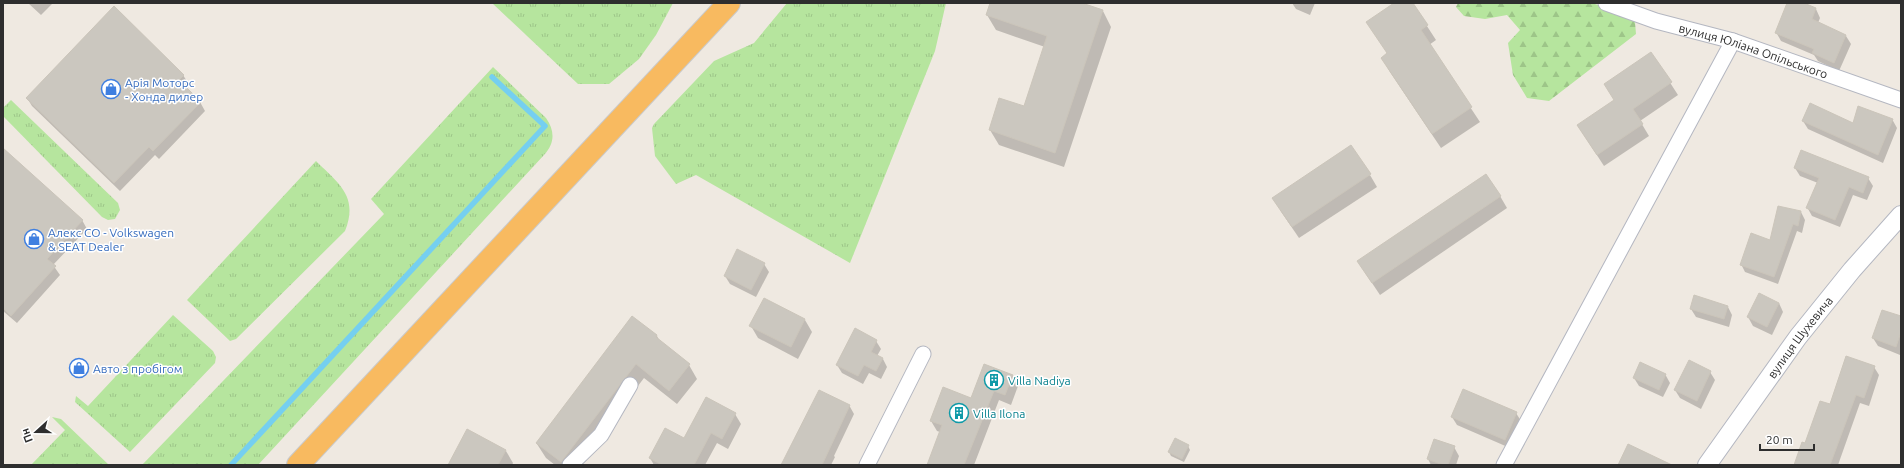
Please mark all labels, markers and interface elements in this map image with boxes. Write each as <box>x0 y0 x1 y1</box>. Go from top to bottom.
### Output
street label: вулиця Юліана Опільського <box>1678 21 1830 80</box>
place label: Арія Моторс - Хонда дилер <box>125 76 203 103</box>
shop icon: Арія Моторс - Хонда дилер <box>100 78 122 100</box>
place label: Алекс CO - Volkswagen & SEAT Dealer <box>48 226 174 253</box>
shop icon: Алекс CO - Volkswagen & SEAT Dealer <box>23 228 45 250</box>
street label: вулиця Шухевича <box>1765 294 1835 380</box>
shop icon: Авто з пробігом <box>68 357 90 379</box>
place label: Авто з пробігом <box>93 362 182 375</box>
building icon: Villa Nadiya <box>983 369 1005 391</box>
place label: Villa Nadiya <box>1008 374 1071 387</box>
building icon: Villa Ilona <box>948 402 970 424</box>
place label: Villa Ilona <box>973 407 1025 420</box>
north arrow <box>16 412 56 452</box>
scale bar <box>1760 426 1814 452</box>
text: Пн <box>18 427 35 444</box>
text: 20 m <box>1766 433 1793 446</box>

